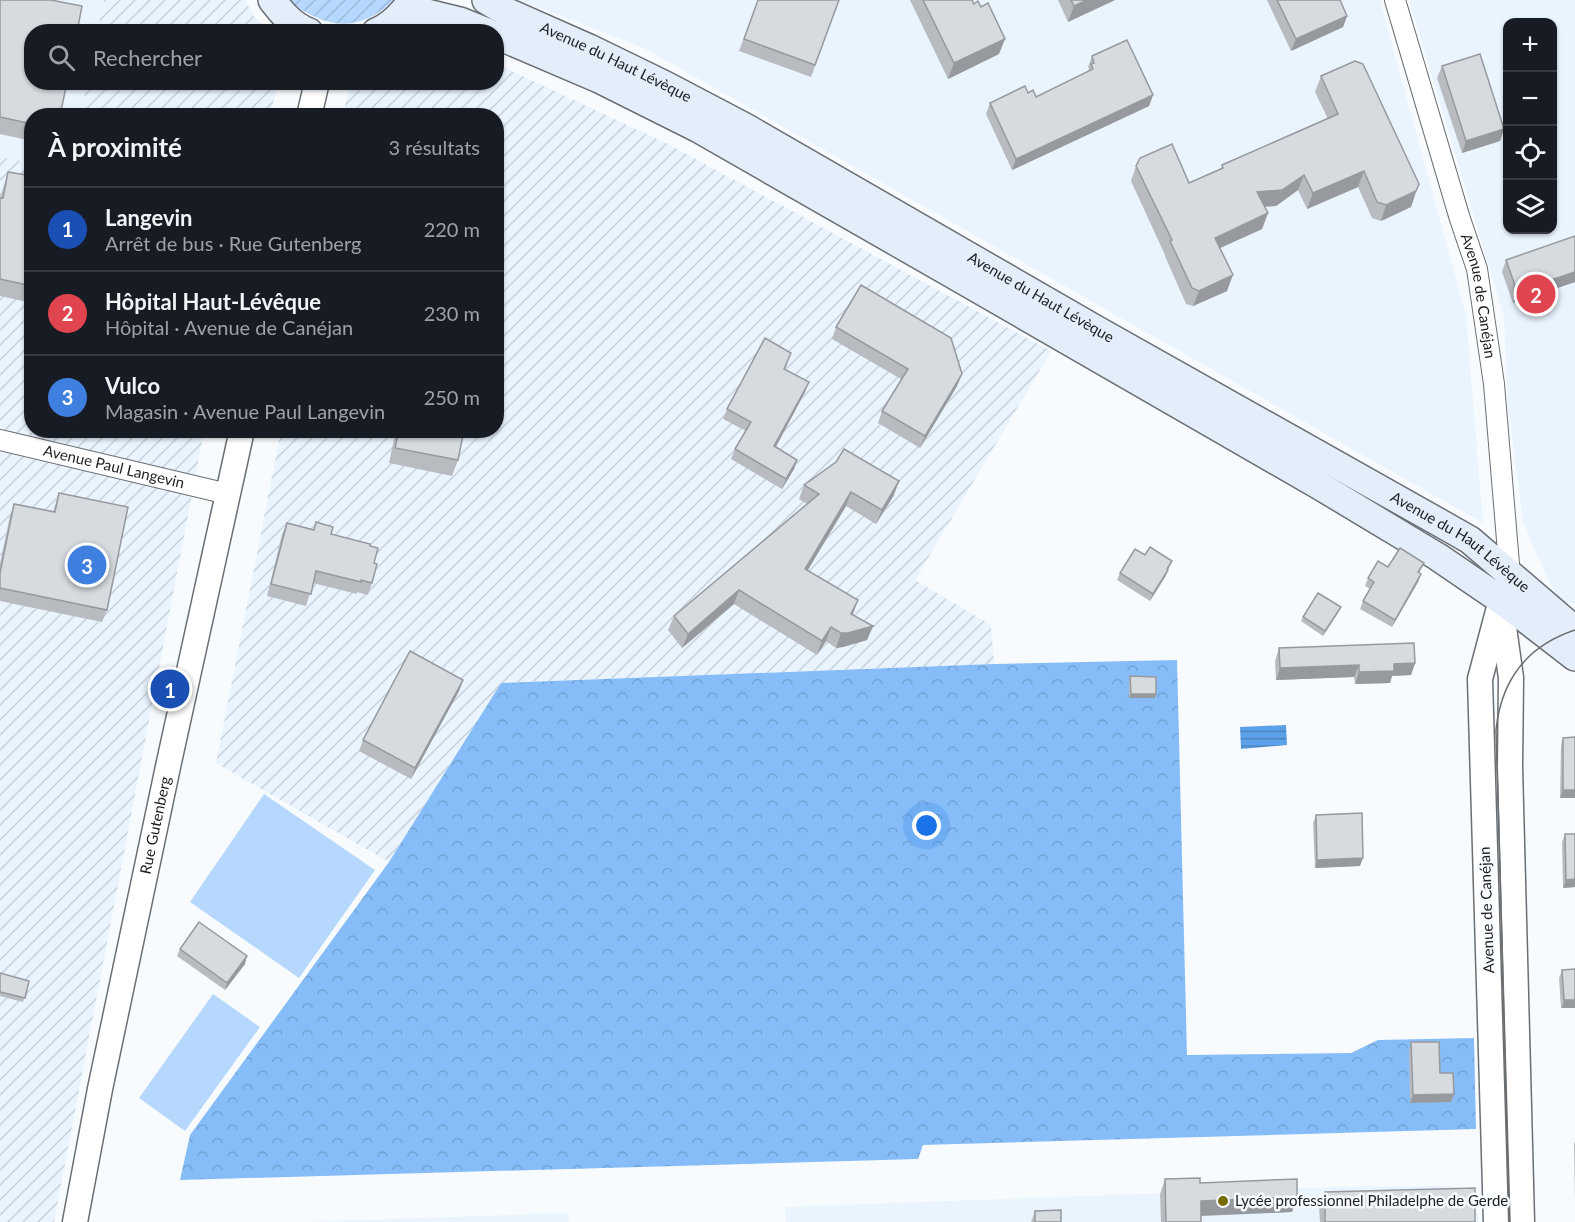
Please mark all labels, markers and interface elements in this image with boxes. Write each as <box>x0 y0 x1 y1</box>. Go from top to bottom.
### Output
street label: Avenue du Haut Lévèque <box>538 18 695 105</box>
map controls <box>1503 18 1557 234</box>
button: + <box>1503 18 1557 72</box>
search box <box>24 24 504 90</box>
icon: search <box>45 41 78 74</box>
text: Rechercher <box>93 44 202 71</box>
button: − <box>1503 72 1557 126</box>
button: locate <box>1503 126 1557 180</box>
text: À proximité <box>48 131 182 163</box>
text: 3 résultats <box>389 135 480 159</box>
button: layers <box>1503 180 1557 234</box>
text: Langevin <box>105 204 193 231</box>
text: 1 <box>62 217 73 241</box>
text: 220 m <box>424 217 480 241</box>
text: Arrêt de bus · Rue Gutenberg <box>105 231 361 255</box>
street label: Avenue de Canéjan <box>1458 231 1500 359</box>
street label: Avenue du Haut Lévèque <box>965 248 1117 346</box>
pin: 2 <box>1516 272 1556 316</box>
text: Hôpital Haut-Lévêque <box>105 288 321 315</box>
text: 2 <box>62 301 73 325</box>
text: 230 m <box>424 301 480 325</box>
text: Hôpital · Avenue de Canéjan <box>105 315 353 339</box>
text: Vulco <box>105 372 160 399</box>
text: 3 <box>62 385 73 409</box>
text: 250 m <box>424 385 480 409</box>
text: Magasin · Avenue Paul Langevin <box>105 399 385 423</box>
street label: Avenue Paul Langevin <box>42 441 186 491</box>
street label: Avenue du Haut Lévèque <box>1388 487 1534 595</box>
pin: 3 <box>68 542 106 588</box>
pin: 1 <box>150 666 190 712</box>
street label: Rue Gutenberg <box>136 774 174 875</box>
your location <box>912 811 941 840</box>
street label: Avenue de Canéjan <box>1475 846 1497 974</box>
place label: Lycée professionnel Philadelphe de Gerde <box>1235 1191 1508 1209</box>
marker: Lycée professionnel Philadelphe de Gerde <box>1216 1194 1230 1208</box>

